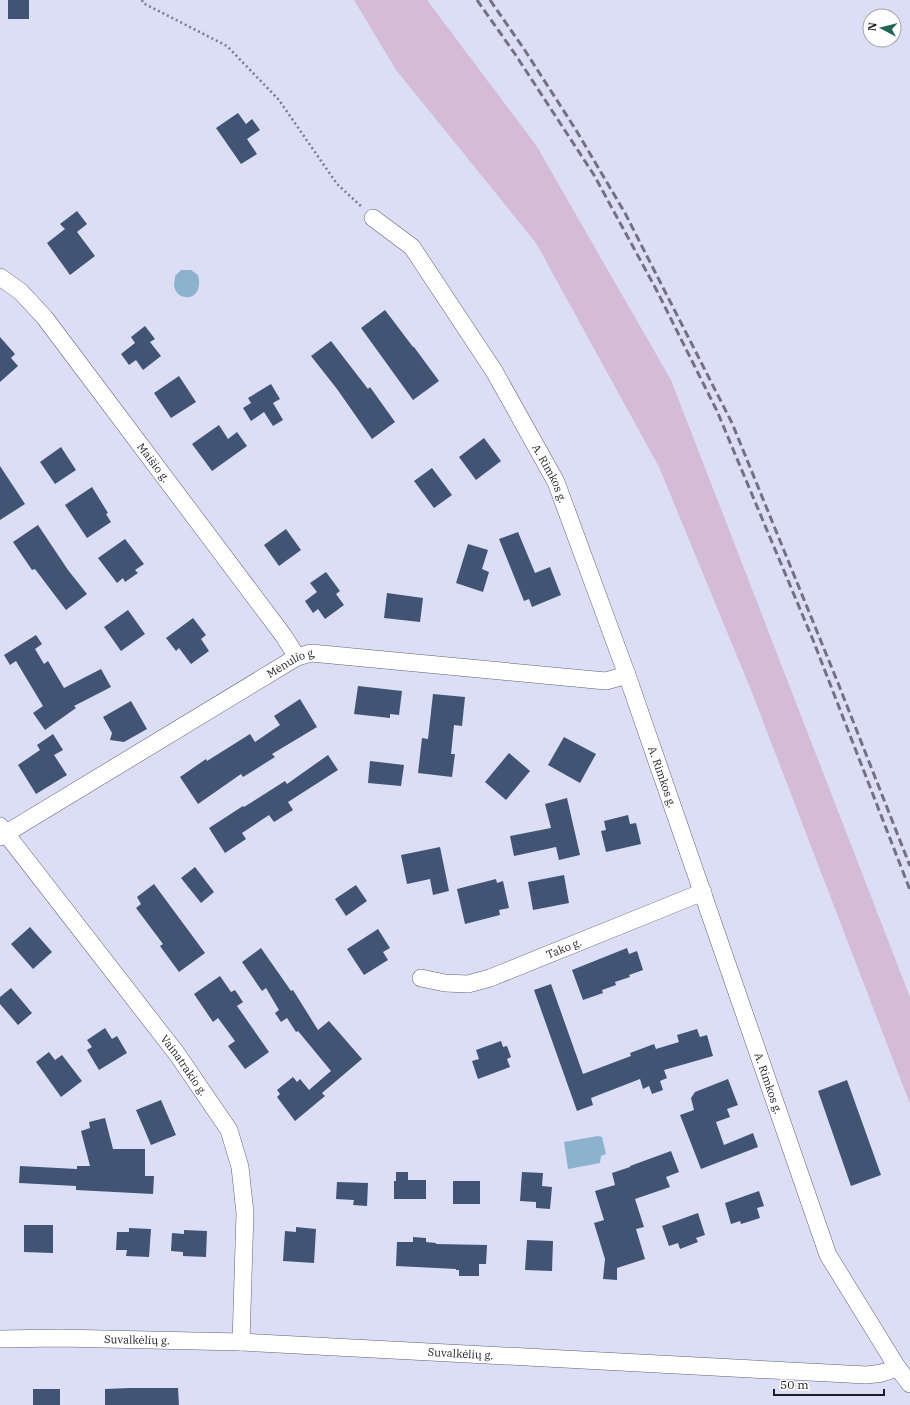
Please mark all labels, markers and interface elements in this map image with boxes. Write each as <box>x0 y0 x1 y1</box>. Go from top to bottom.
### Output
north arrow <box>862 8 902 48</box>
text: N <box>865 21 880 32</box>
street label: Maišio g. <box>134 440 173 485</box>
street label: A. Rimkos g. <box>529 442 570 505</box>
street label: Mėnulio g. <box>264 646 317 681</box>
street label: A. Rimkos g. <box>645 744 679 810</box>
street label: Tako g. <box>544 935 584 962</box>
street label: Vainatrakio g. <box>158 1032 211 1099</box>
street label: A. Rimkos g. <box>751 1051 786 1116</box>
street label: Suvalkėlių g. <box>104 1332 170 1347</box>
street label: Suvalkėlių g. <box>427 1345 494 1362</box>
scale bar <box>774 1371 884 1397</box>
text: 50 m <box>780 1377 809 1392</box>

